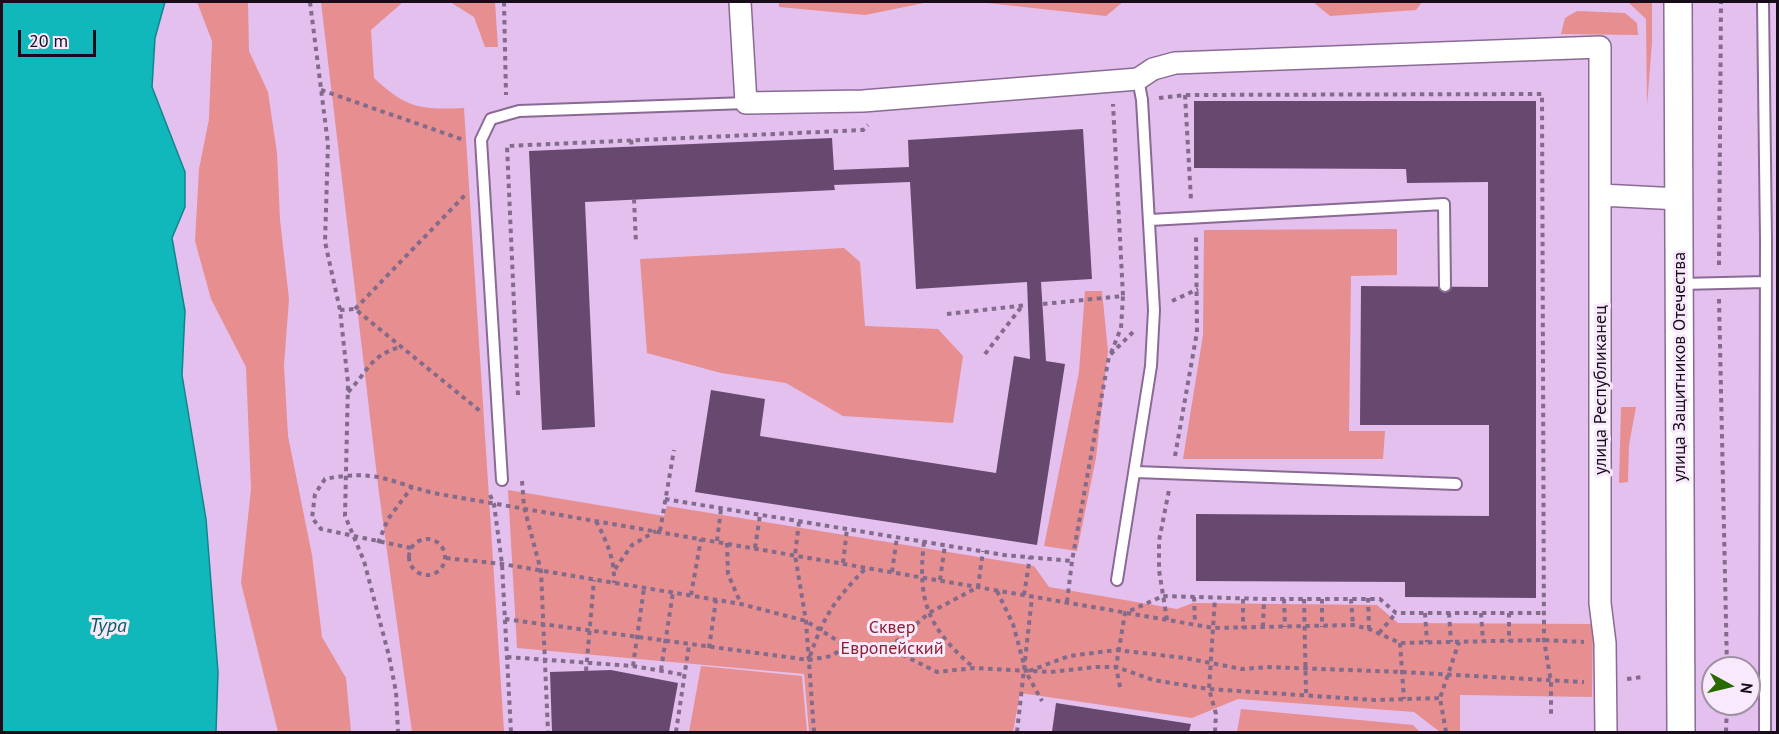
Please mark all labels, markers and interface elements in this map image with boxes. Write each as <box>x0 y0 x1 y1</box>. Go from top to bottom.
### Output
scale bar <box>21 18 99 56</box>
text: 20 m <box>29 29 68 52</box>
street label: улица Защитников Отечества <box>1669 252 1691 482</box>
street label: улица Республиканец <box>1590 305 1612 475</box>
water label: Тура <box>89 614 127 638</box>
park label: Сквер Европейский <box>841 617 943 660</box>
north arrow <box>1701 656 1761 716</box>
text: N <box>1736 682 1757 695</box>

